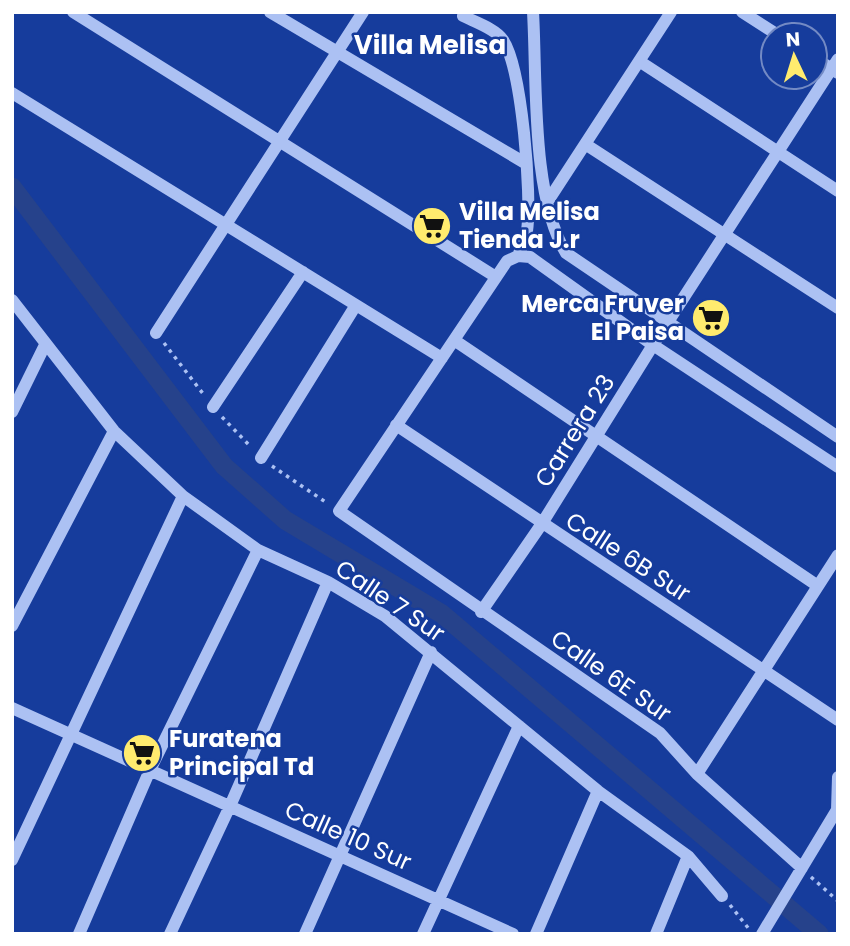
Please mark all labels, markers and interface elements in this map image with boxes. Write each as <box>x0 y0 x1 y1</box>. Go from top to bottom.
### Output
north arrow <box>759 21 829 91</box>
text: N <box>785 26 801 54</box>
district label: Villa Melisa <box>354 27 506 63</box>
place label: Villa Melisa Tienda J.r <box>459 195 600 256</box>
supermarket icon: Villa Melisa Tienda J.r <box>411 205 453 247</box>
place label: Merca Fruver El Paisa <box>521 287 684 348</box>
supermarket icon: Merca Fruver El Paisa <box>690 297 732 339</box>
street label: Carrera 23 <box>527 368 622 493</box>
street label: Calle 6B Sur <box>559 504 697 609</box>
street label: Calle 7 Sur <box>329 552 452 649</box>
street label: Calle 6E Sur <box>544 622 678 729</box>
place label: Furatena Principal Td <box>169 722 314 783</box>
supermarket icon: Furatena Principal Td <box>121 732 163 774</box>
street label: Calle 10 Sur <box>280 793 417 878</box>

